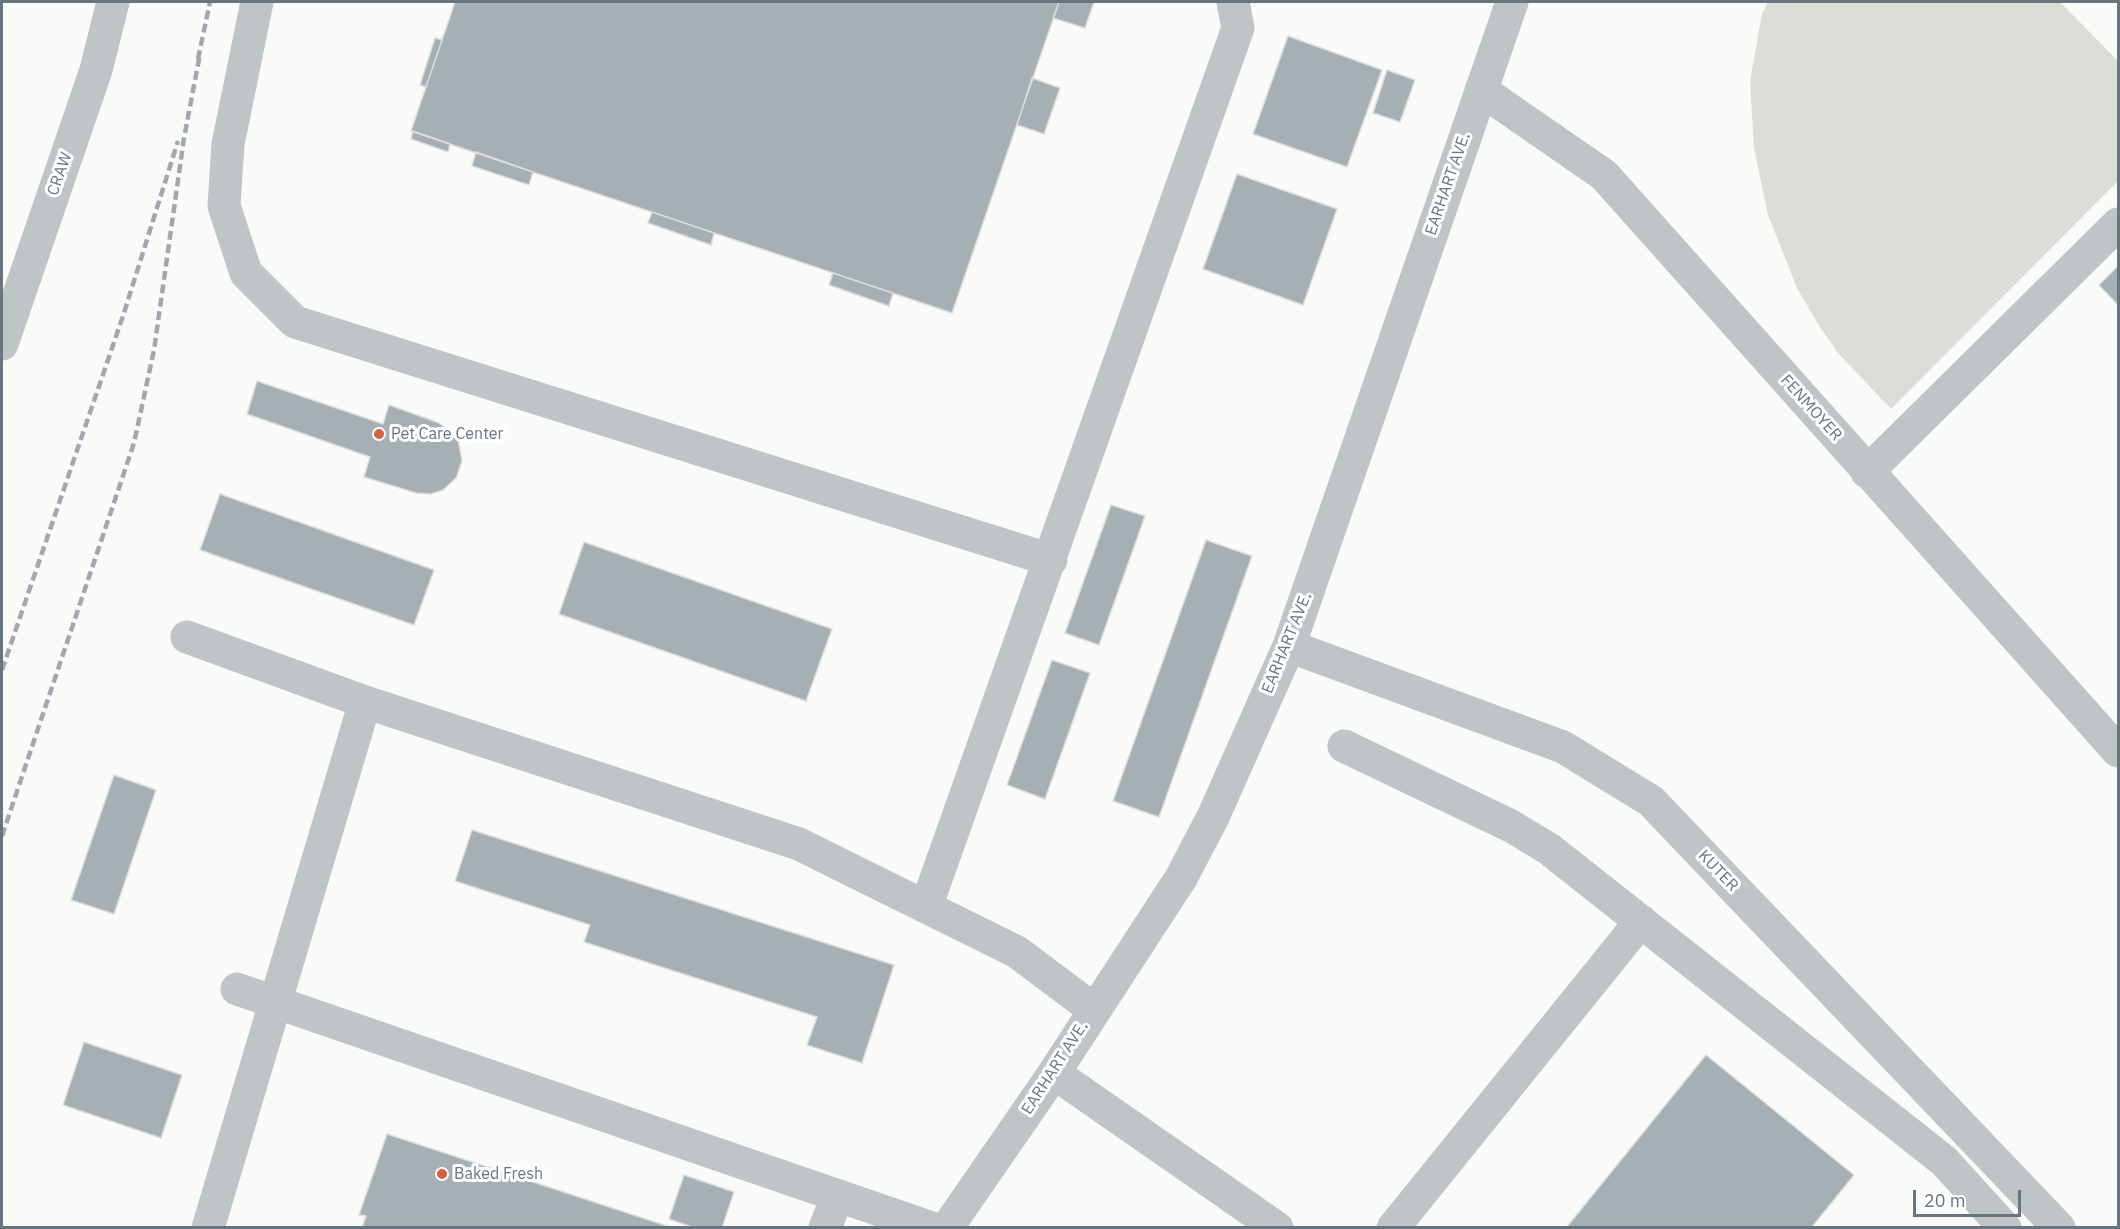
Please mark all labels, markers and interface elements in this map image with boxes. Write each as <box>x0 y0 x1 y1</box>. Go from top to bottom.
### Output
street label: EARHART AVE. <box>1421 130 1475 238</box>
street label: CRAW <box>44 150 76 198</box>
street label: FENMOYER <box>1776 371 1846 445</box>
place label: Pet Care Center <box>391 424 503 444</box>
marker: Pet Care Center <box>372 427 386 441</box>
street label: EARHART AVE. <box>1258 590 1316 696</box>
street label: KUTER <box>1694 846 1742 896</box>
street label: EARHART AVE. <box>1018 1018 1092 1118</box>
place label: Baked Fresh <box>454 1164 543 1184</box>
marker: Baked Fresh <box>435 1167 449 1181</box>
scale bar <box>1916 1178 2024 1216</box>
text: 20 m <box>1924 1189 1966 1212</box>

